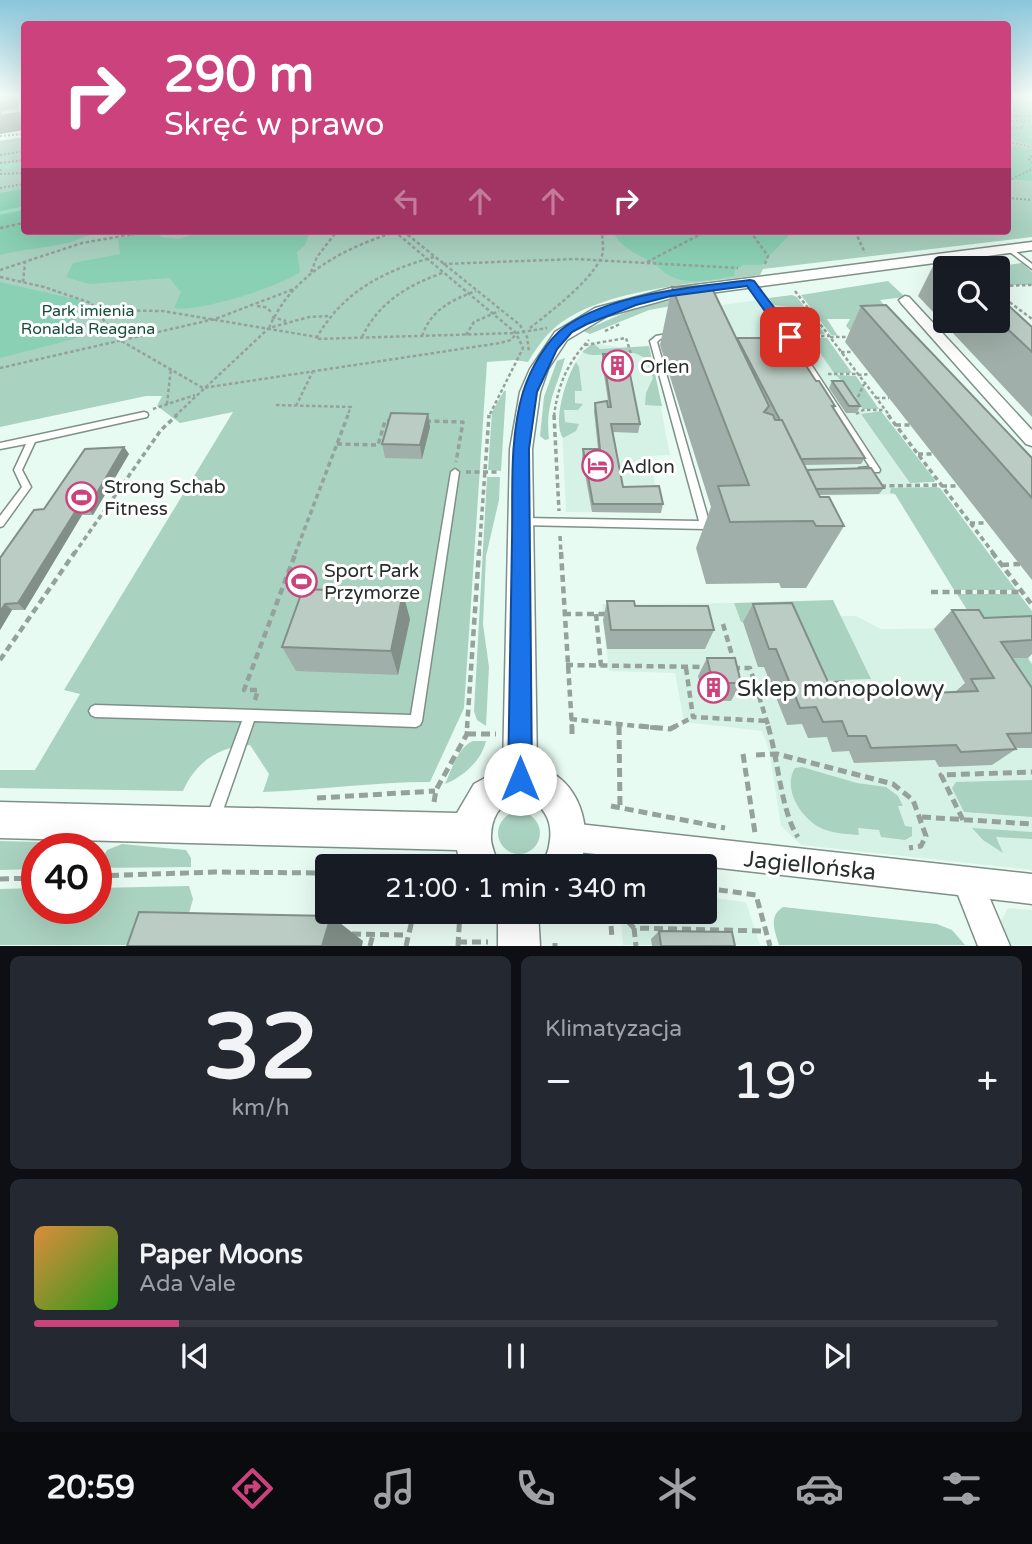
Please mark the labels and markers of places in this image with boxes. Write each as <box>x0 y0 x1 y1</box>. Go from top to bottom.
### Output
pin <box>760 307 820 367</box>
building icon: Orlen <box>600 349 634 383</box>
place label: Orlen <box>640 356 690 378</box>
hotel icon: Adlon <box>581 449 615 483</box>
place label: Adlon <box>621 456 675 478</box>
place label: Strong Schab Fitness <box>104 476 226 520</box>
sports icon: Strong Schab Fitness <box>64 480 98 514</box>
place label: Sport Park Przymorze <box>324 560 420 604</box>
sports icon: Sport Park Przymorze <box>284 564 318 598</box>
building icon: Sklep monopolowy <box>697 671 731 705</box>
place label: Sklep monopolowy <box>737 675 944 703</box>

